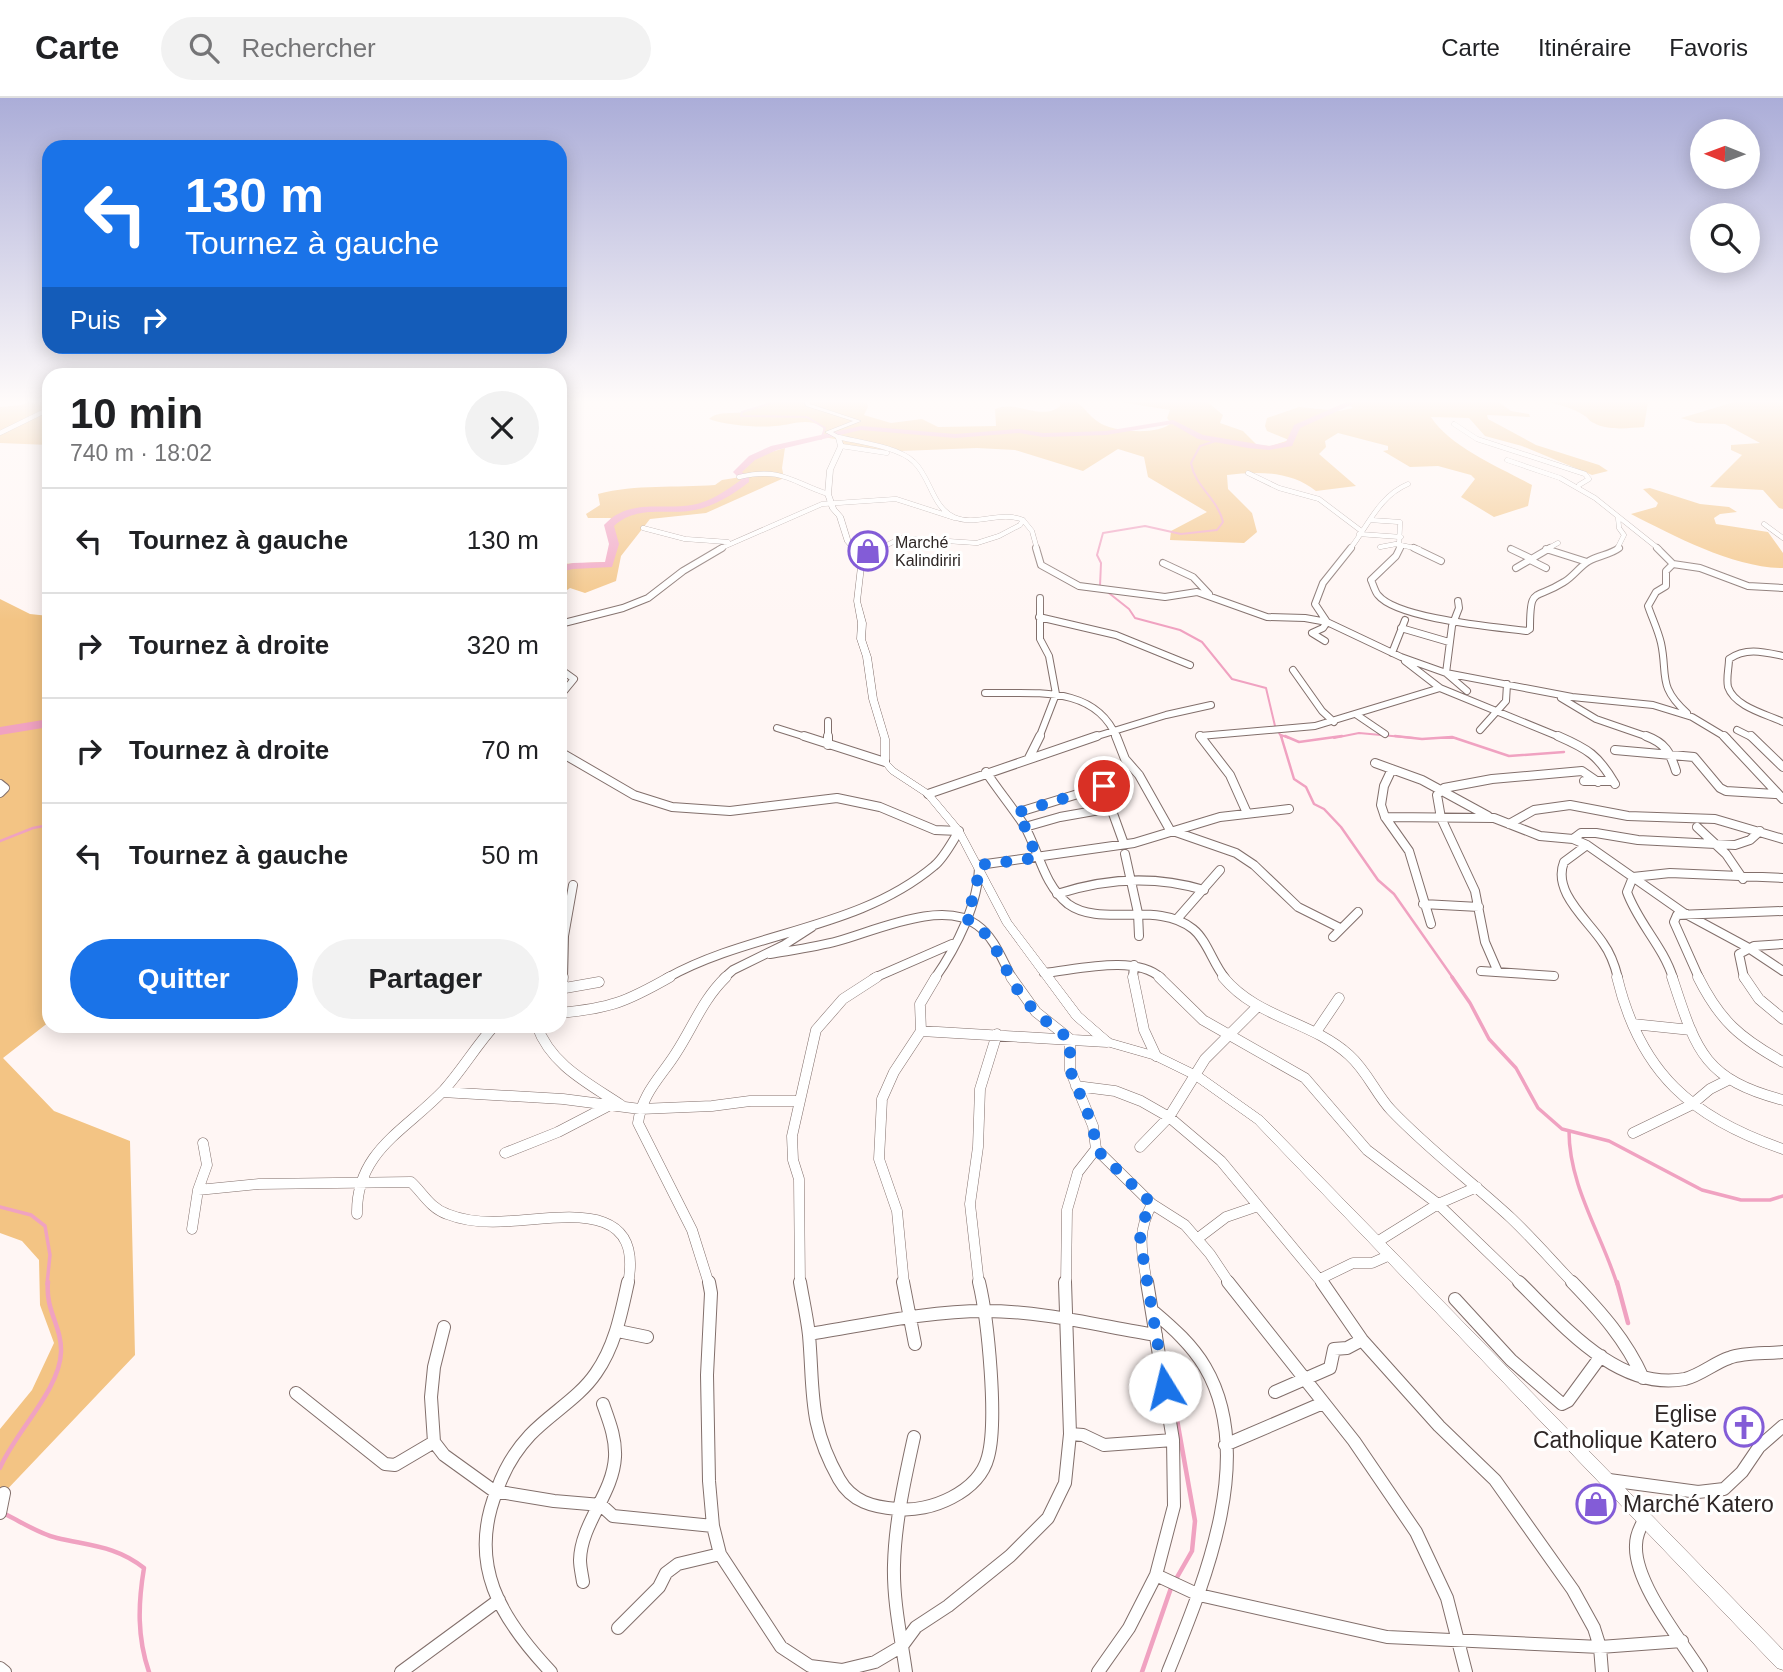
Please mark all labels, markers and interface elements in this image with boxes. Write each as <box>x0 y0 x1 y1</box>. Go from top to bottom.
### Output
search box <box>161 17 651 80</box>
text: Carte <box>35 29 119 66</box>
icon: search <box>185 29 223 67</box>
text: Rechercher <box>241 33 376 63</box>
text: Carte <box>1441 34 1500 61</box>
text: Itinéraire <box>1538 34 1631 61</box>
text: Favoris <box>1669 34 1748 61</box>
north arrow <box>1690 119 1760 189</box>
map controls <box>1690 119 1760 273</box>
icon: left <box>70 168 161 259</box>
text: 130 m <box>185 168 324 222</box>
button: search <box>1690 203 1760 273</box>
text: Tournez à gauche <box>185 225 439 261</box>
icon: right <box>135 301 173 339</box>
text: Puis <box>70 305 121 335</box>
text: 10 min <box>70 390 203 437</box>
button: close <box>465 391 539 465</box>
text: 740 m · 18:02 <box>70 440 212 466</box>
icon: left <box>70 522 108 560</box>
text: Tournez à gauche <box>129 525 348 555</box>
text: 130 m <box>467 525 539 555</box>
shop icon: Marché Kalindiriri <box>847 530 889 572</box>
place label: Marché Kalindiriri <box>895 534 961 569</box>
icon: right <box>70 627 108 665</box>
text: Tournez à droite <box>129 630 329 660</box>
text: 320 m <box>467 630 539 660</box>
icon: right <box>70 732 108 770</box>
text: Tournez à droite <box>129 735 329 765</box>
text: 70 m <box>481 735 539 765</box>
pin <box>1074 756 1134 816</box>
icon: arrive <box>1085 767 1123 805</box>
icon: left <box>70 837 108 875</box>
text: Tournez à gauche <box>129 840 348 870</box>
text: 50 m <box>481 840 539 870</box>
button: Quitter <box>70 939 298 1019</box>
button: Partager <box>312 939 539 1019</box>
position arrow <box>1128 1350 1202 1424</box>
place label: Eglise Catholique Katero <box>1533 1401 1717 1453</box>
church icon: Eglise Catholique Katero <box>1723 1406 1765 1448</box>
shop icon: Marché Katero <box>1575 1483 1617 1525</box>
place label: Marché Katero <box>1623 1491 1774 1517</box>

